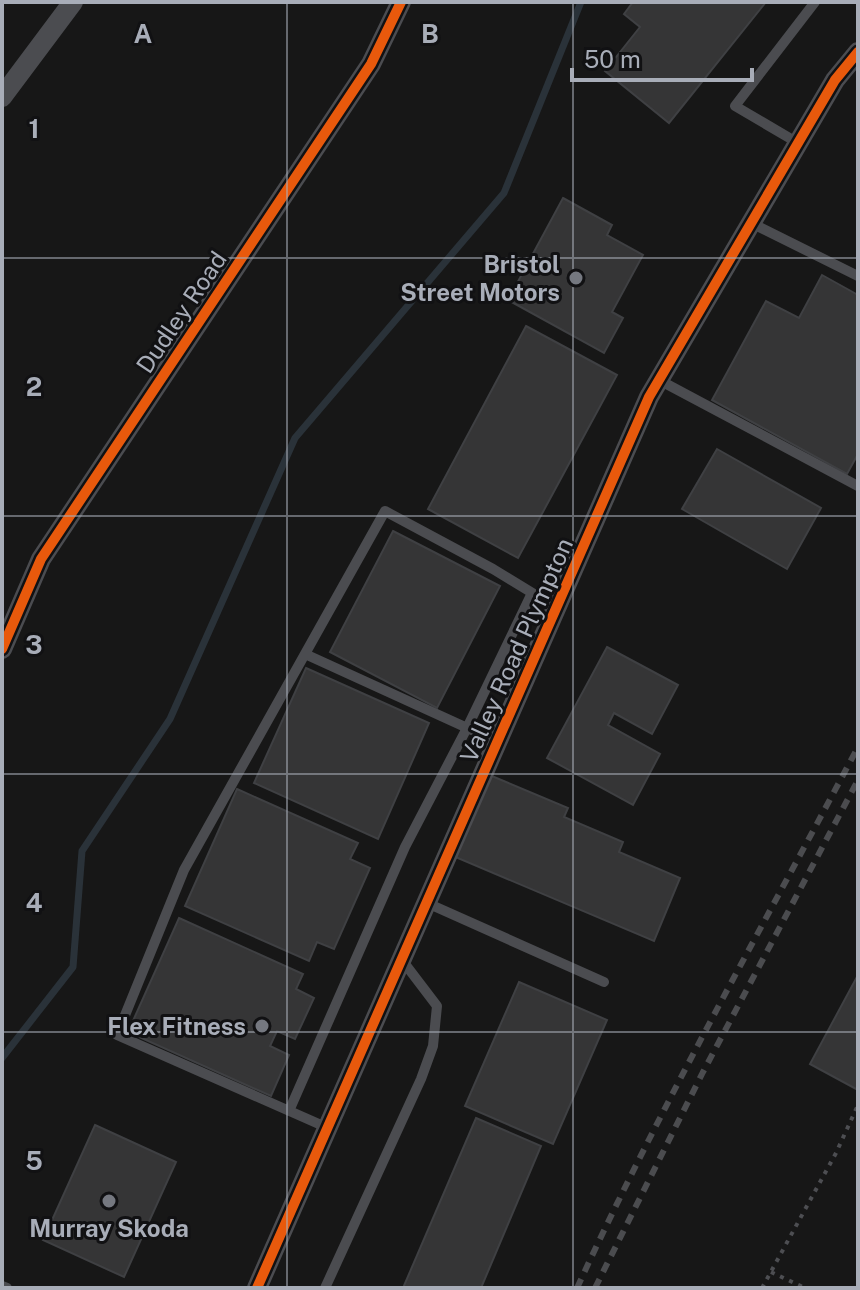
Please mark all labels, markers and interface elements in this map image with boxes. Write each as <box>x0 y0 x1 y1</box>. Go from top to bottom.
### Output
text: A <box>134 18 153 49</box>
text: B <box>421 18 439 49</box>
scale bar <box>572 32 752 82</box>
text: 50 m <box>584 45 641 73</box>
text: 1 <box>28 113 40 144</box>
street label: Dudley Road <box>130 246 232 378</box>
place label: Bristol Street Motors <box>400 250 560 306</box>
marker: Bristol Street Motors <box>567 269 585 287</box>
text: 2 <box>26 371 42 402</box>
street label: Valley Road Plympton <box>454 534 578 766</box>
text: 3 <box>25 629 43 660</box>
text: 4 <box>25 887 43 918</box>
place label: Flex Fitness <box>107 1012 246 1040</box>
marker: Flex Fitness <box>253 1017 271 1035</box>
text: 5 <box>25 1145 43 1176</box>
marker: Murray Skoda <box>100 1192 118 1210</box>
place label: Murray Skoda <box>29 1214 189 1242</box>

